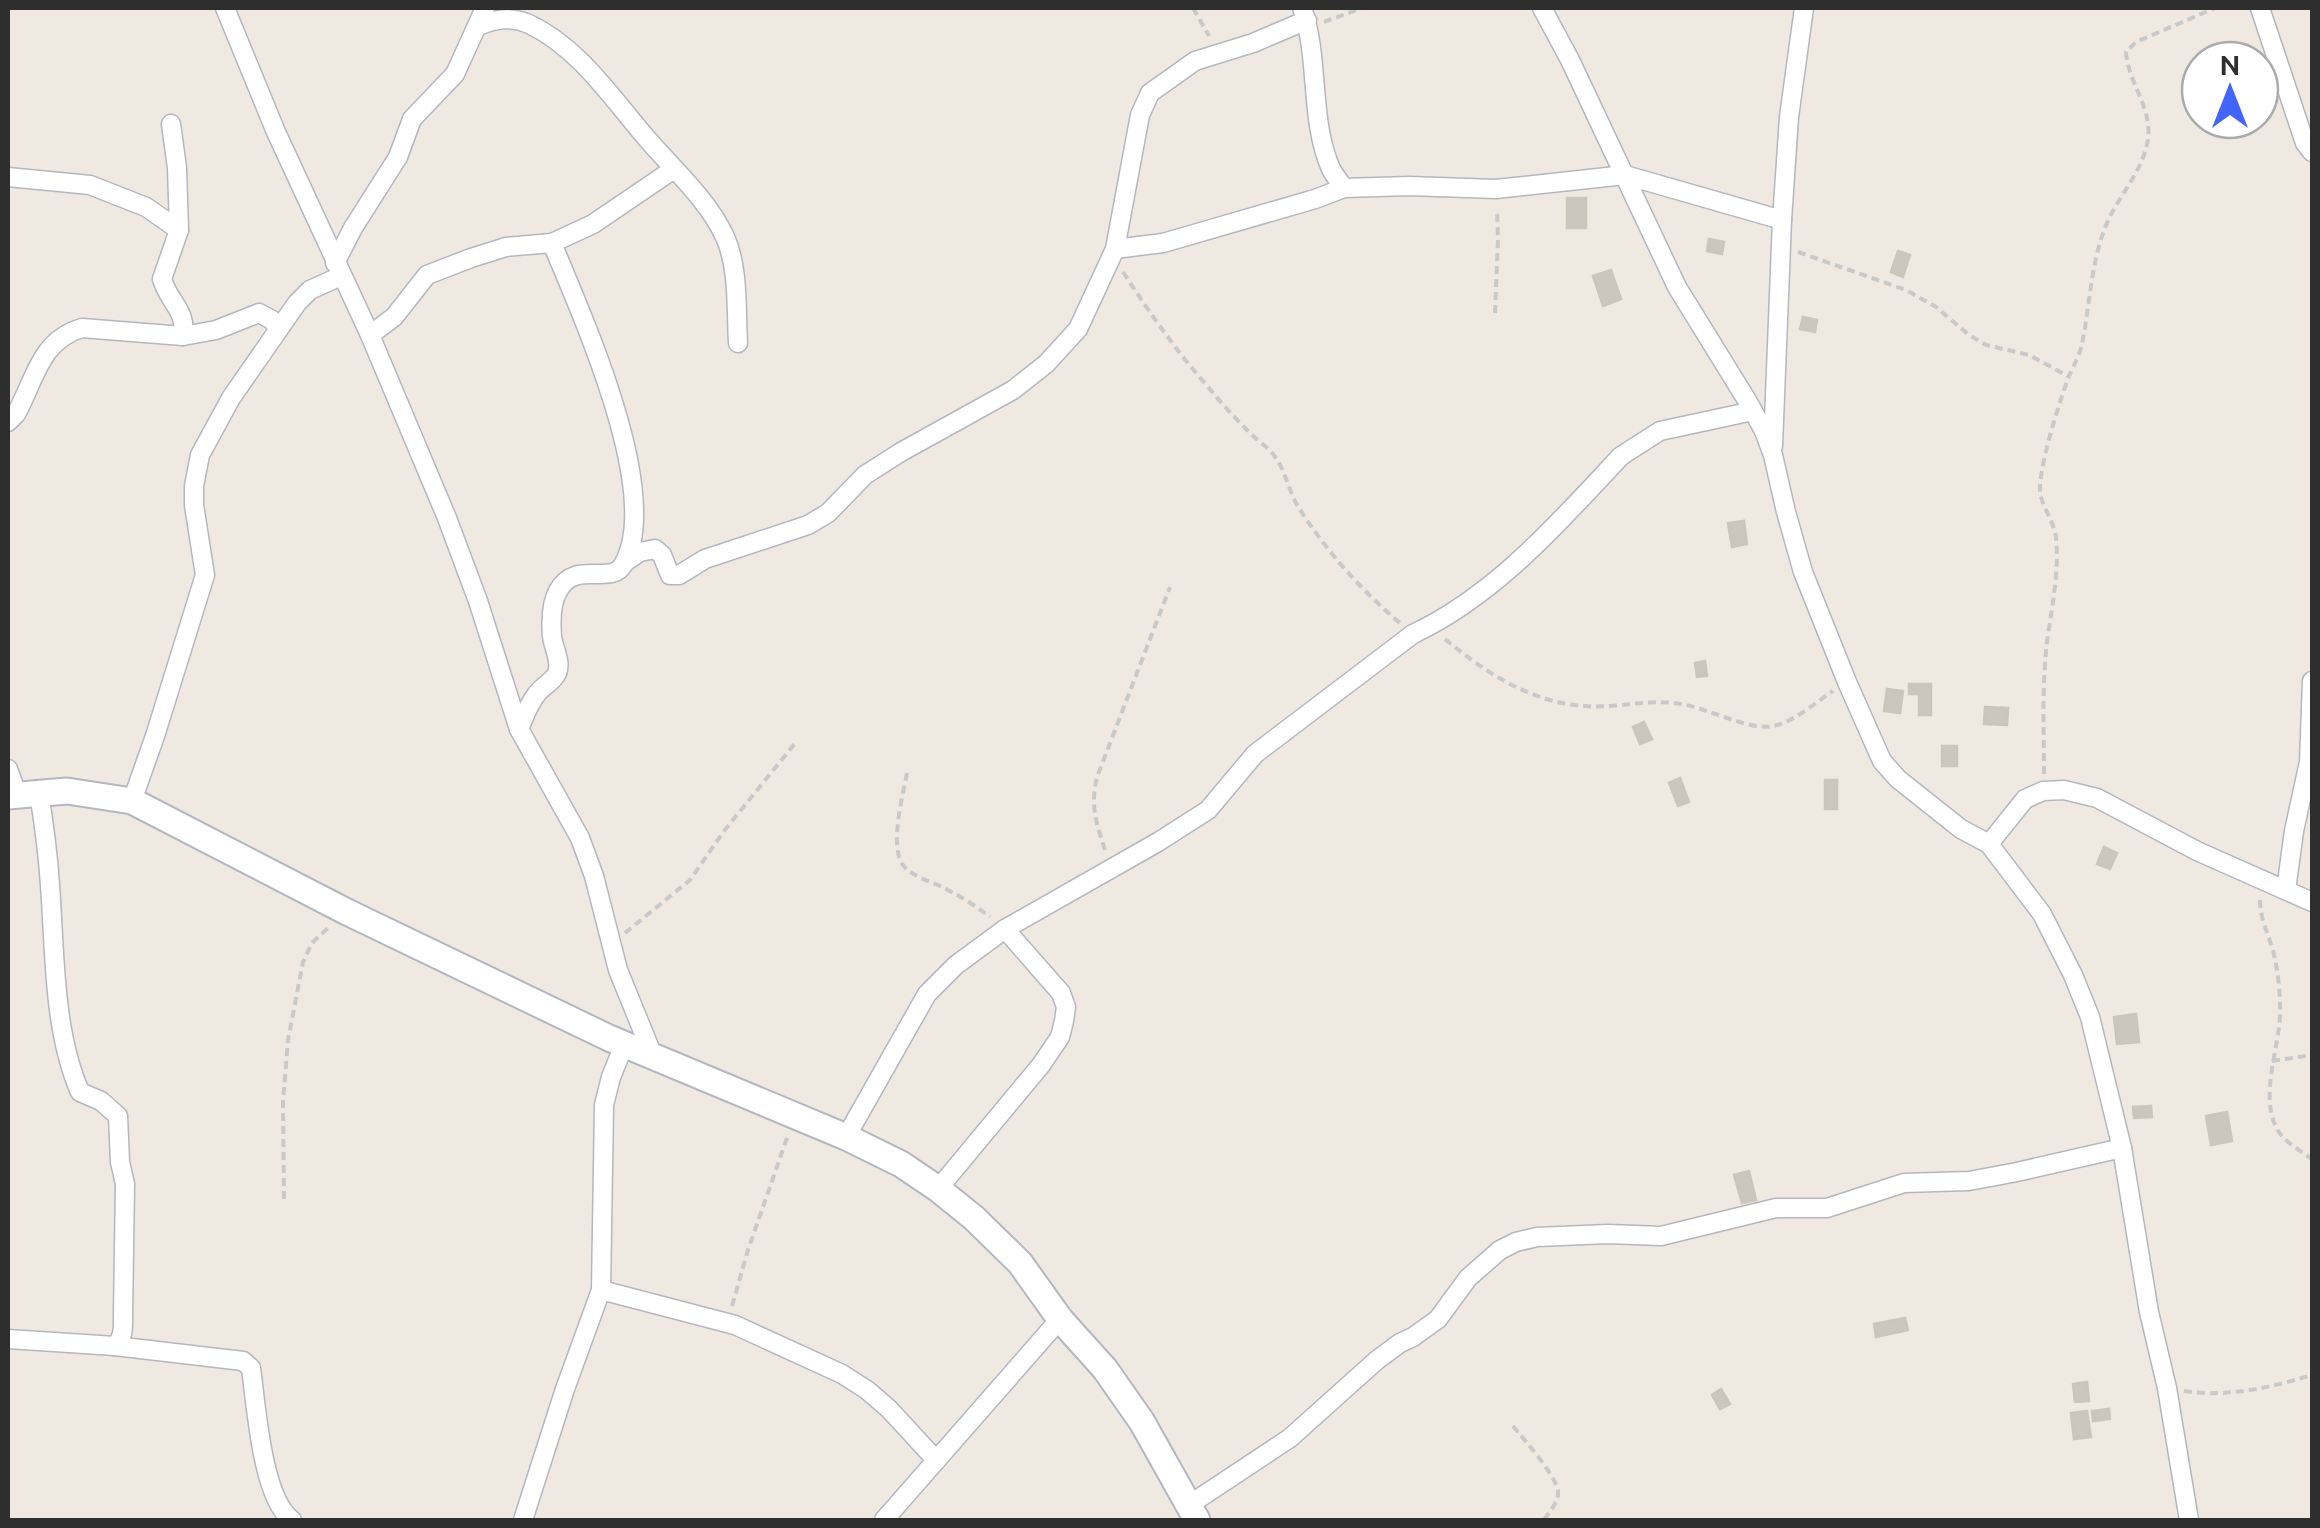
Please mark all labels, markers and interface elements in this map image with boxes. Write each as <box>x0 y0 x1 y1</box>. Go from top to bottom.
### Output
north arrow <box>2180 40 2280 140</box>
text: N <box>2220 49 2240 80</box>

